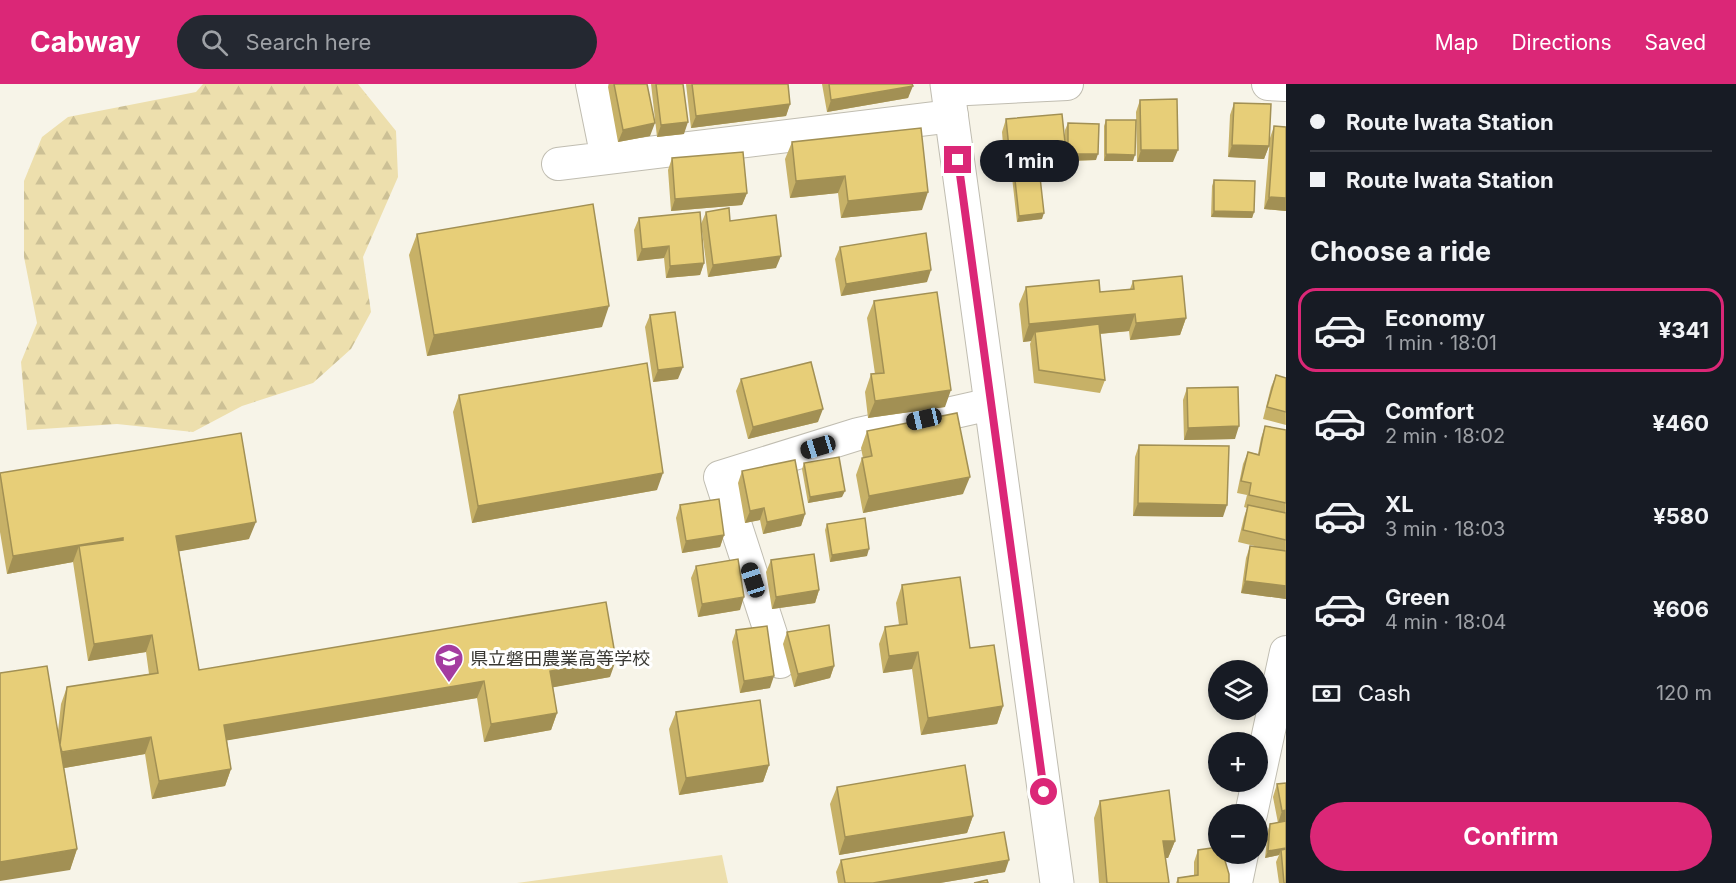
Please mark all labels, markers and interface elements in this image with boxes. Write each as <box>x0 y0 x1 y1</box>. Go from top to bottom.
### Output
search box <box>177 15 597 69</box>
text: Cabway <box>30 25 141 59</box>
icon: search <box>198 26 231 59</box>
text: Search here <box>246 29 371 55</box>
text: Map <box>1435 30 1478 55</box>
text: Directions <box>1511 30 1612 55</box>
text: Saved <box>1645 30 1706 55</box>
text: Route Iwata Station <box>1346 109 1554 135</box>
callout: 1 min <box>979 139 1078 181</box>
route end <box>944 146 971 173</box>
text: 1 min <box>1005 149 1054 173</box>
text: Route Iwata Station <box>1346 167 1554 193</box>
text: Choose a ride <box>1310 235 1491 268</box>
icon: car <box>1313 303 1367 357</box>
text: Economy <box>1385 305 1485 331</box>
text: ¥341 <box>1659 317 1709 343</box>
text: 1 min · 18:01 <box>1385 331 1497 355</box>
icon: car <box>1313 396 1367 450</box>
text: Comfort <box>1385 398 1474 424</box>
car <box>904 406 944 432</box>
text: ¥460 <box>1652 410 1709 436</box>
text: 2 min · 18:02 <box>1385 424 1505 448</box>
car <box>798 433 838 461</box>
icon: car <box>1313 489 1367 543</box>
text: XL <box>1385 491 1414 517</box>
text: ¥580 <box>1653 503 1709 529</box>
text: 3 min · 18:03 <box>1385 517 1505 541</box>
car <box>739 560 767 600</box>
icon: car <box>1313 582 1367 636</box>
text: Green <box>1385 584 1450 610</box>
text: ¥606 <box>1653 596 1709 622</box>
text: 4 min · 18:04 <box>1385 610 1507 634</box>
school or university icon: 県立磐田農業高等学校 <box>433 642 465 684</box>
place label: 県立磐田農業高等学校 <box>470 648 650 669</box>
map controls <box>1208 660 1268 864</box>
button: layers <box>1208 660 1268 720</box>
icon: cash <box>1310 677 1343 710</box>
text: Cash <box>1358 680 1411 706</box>
text: 120 m <box>1656 681 1712 705</box>
button: + <box>1208 732 1268 792</box>
route start <box>1030 778 1057 805</box>
button: Confirm <box>1310 802 1712 871</box>
button: − <box>1208 804 1268 864</box>

